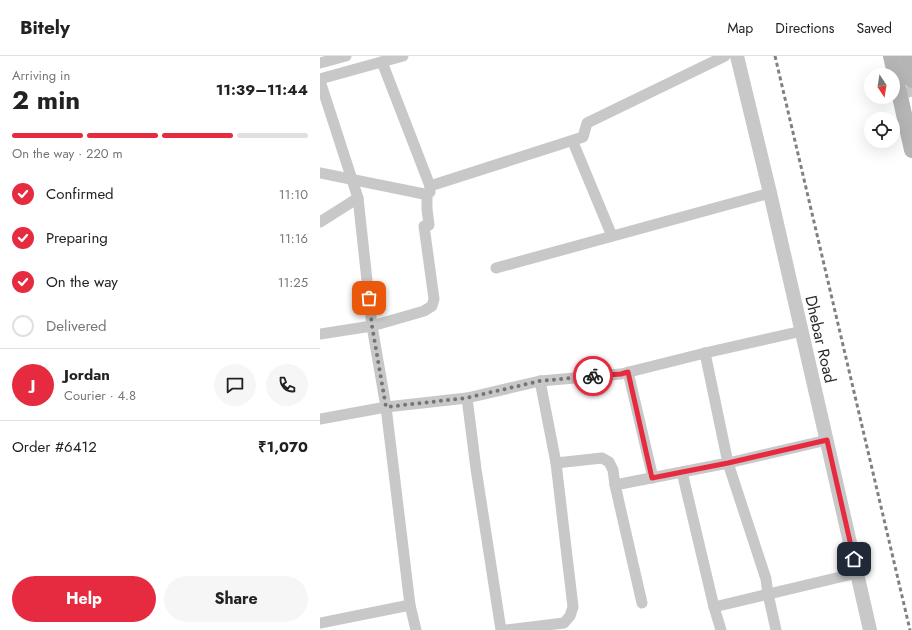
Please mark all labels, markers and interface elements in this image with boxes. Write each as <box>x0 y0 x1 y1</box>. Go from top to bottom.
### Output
text: Bitely <box>20 14 70 41</box>
text: Map <box>727 18 753 38</box>
text: Directions <box>775 18 835 38</box>
text: Saved <box>857 18 892 38</box>
text: Arriving in <box>12 66 70 85</box>
north arrow <box>864 68 900 104</box>
map controls <box>864 68 900 148</box>
text: 11:39–11:44 <box>216 79 308 101</box>
text: 2 min <box>12 81 80 119</box>
button: locate <box>864 112 900 148</box>
text: On the way · 220 m <box>12 144 123 163</box>
icon: check <box>12 183 34 205</box>
text: Confirmed <box>46 183 114 205</box>
text: 11:10 <box>279 185 308 204</box>
icon: check <box>12 227 34 249</box>
text: Preparing <box>46 227 108 249</box>
text: 11:16 <box>279 229 308 248</box>
icon: check <box>12 271 34 293</box>
text: On the way <box>46 271 118 293</box>
text: 11:25 <box>278 273 308 292</box>
pin <box>352 281 386 315</box>
icon: bag <box>358 287 380 309</box>
street label: Dhebar Road <box>799 293 842 385</box>
text: Delivered <box>46 315 107 337</box>
courier <box>573 356 613 396</box>
text: Jordan <box>64 364 110 386</box>
button: chat <box>214 364 256 406</box>
button: phone <box>266 364 308 406</box>
icon: bike <box>582 365 604 387</box>
text: J <box>31 374 35 396</box>
text: Courier · 4.8 <box>64 386 136 405</box>
text: Order #6412 <box>12 436 97 458</box>
text: ₹1,070 <box>258 436 308 458</box>
pin <box>837 542 871 576</box>
icon: home <box>843 548 865 570</box>
button: Help <box>12 576 156 622</box>
button: Share <box>164 576 308 622</box>

